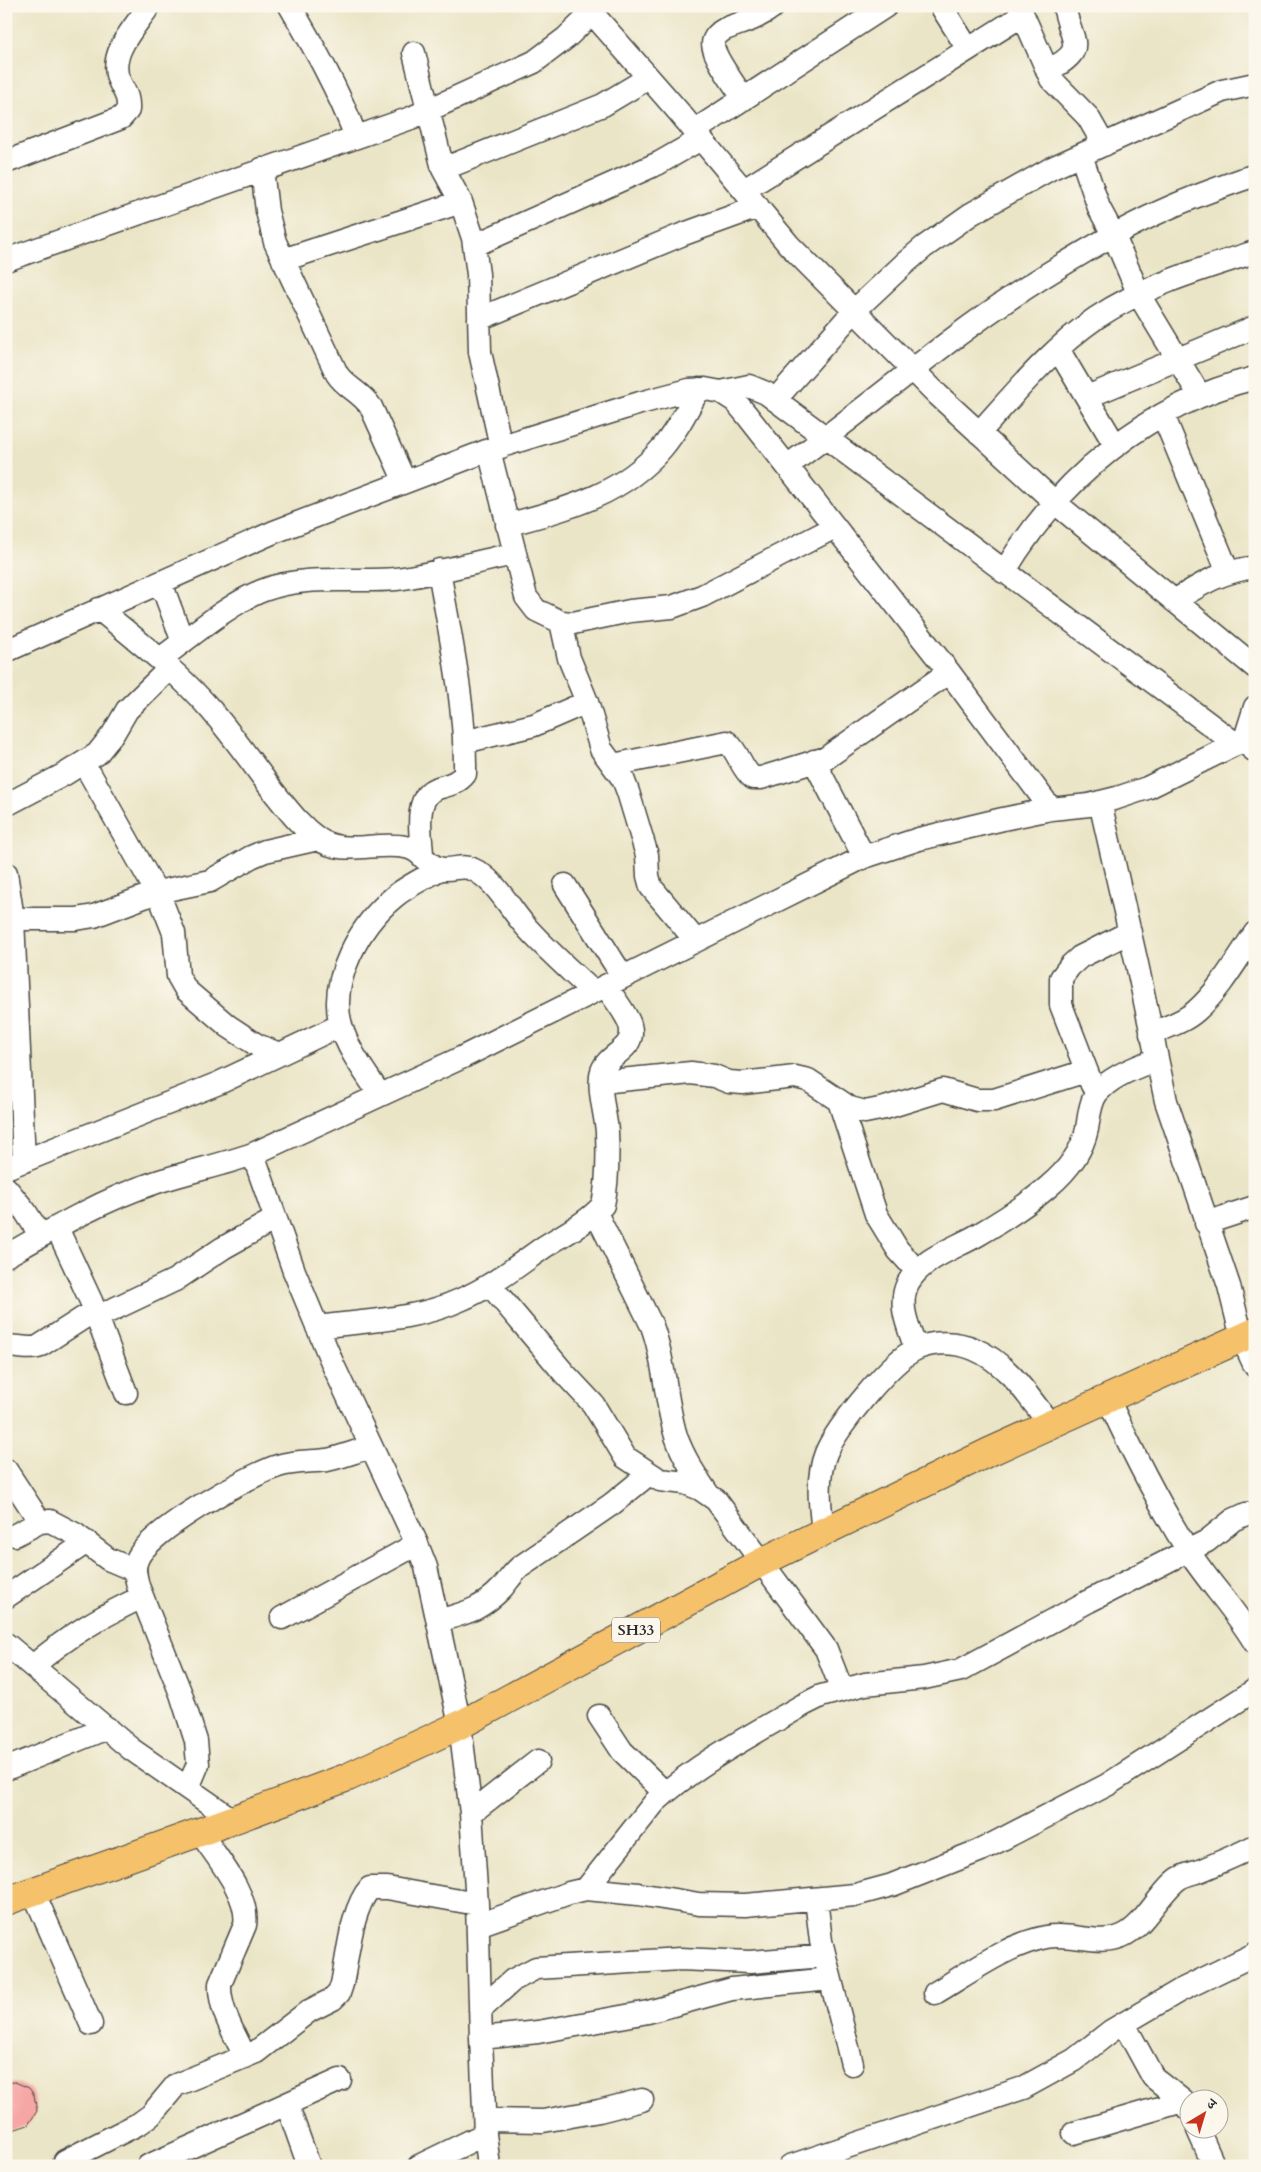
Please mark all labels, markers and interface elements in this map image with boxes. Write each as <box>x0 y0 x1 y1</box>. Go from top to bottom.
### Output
road number: SH33 <box>612 1618 660 1642</box>
north arrow <box>1178 2090 1228 2140</box>
text: उ <box>1202 2094 1221 2114</box>

